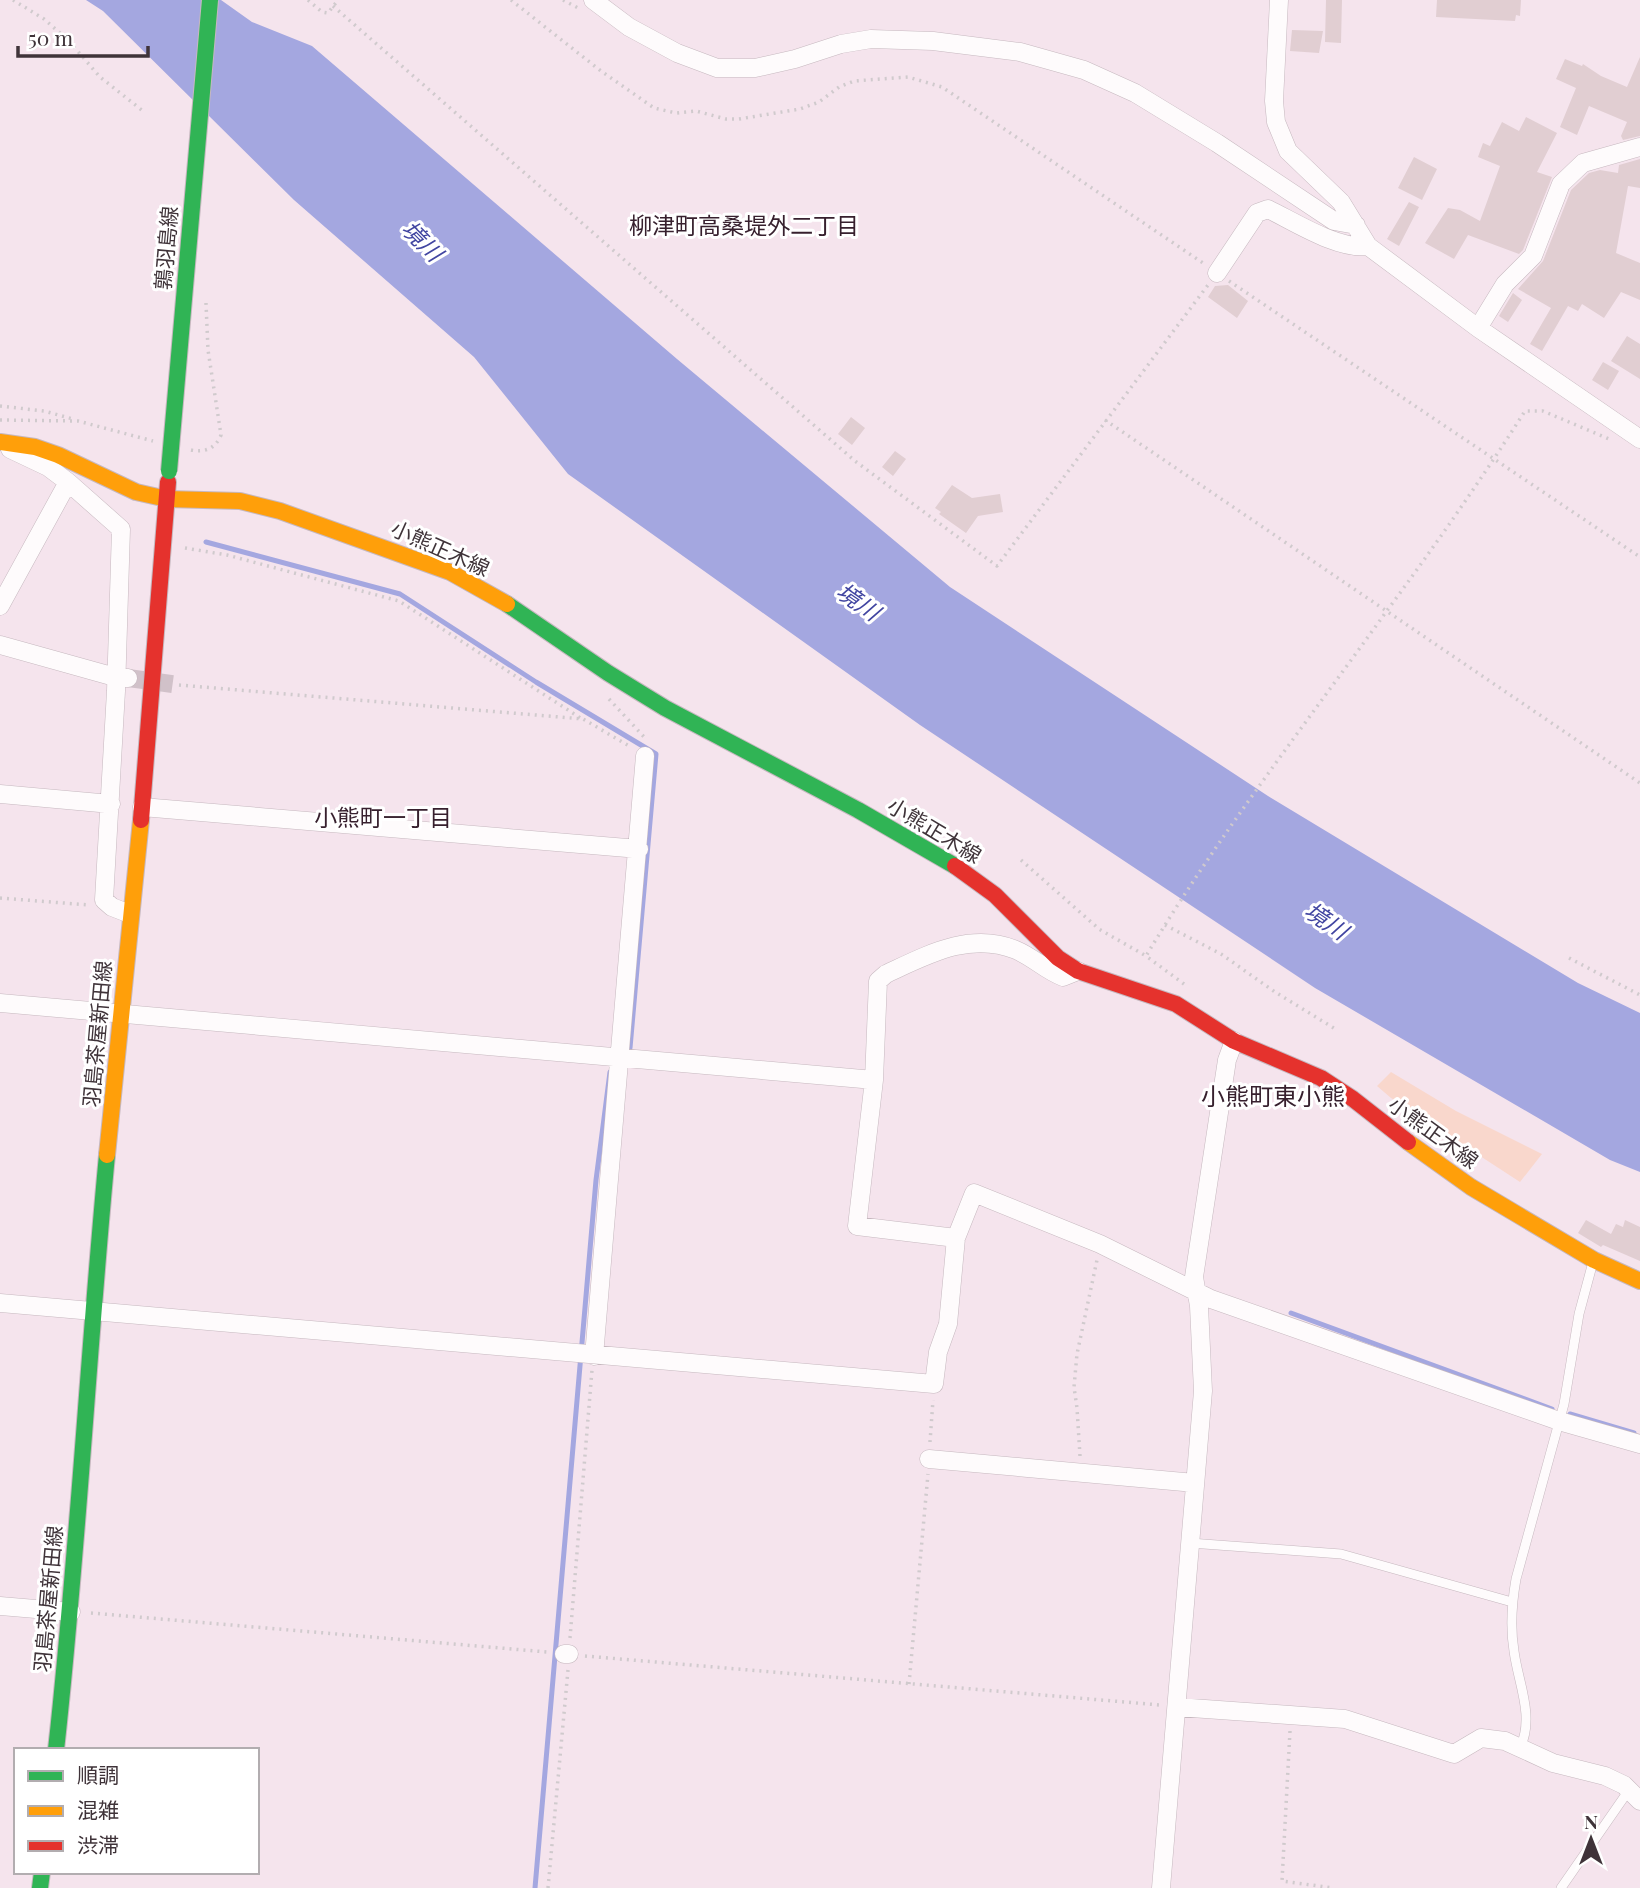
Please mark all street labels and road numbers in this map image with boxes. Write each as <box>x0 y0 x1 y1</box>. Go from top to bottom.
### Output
street label: 鶉羽島線 <box>147 205 183 291</box>
street label: 小熊正木線 <box>387 513 494 581</box>
street label: 小熊正木線 <box>883 790 987 868</box>
street label: 羽島茶屋新田線 <box>76 959 116 1108</box>
street label: 小熊正木線 <box>1383 1089 1485 1174</box>
street label: 羽島茶屋新田線 <box>27 1524 67 1673</box>

